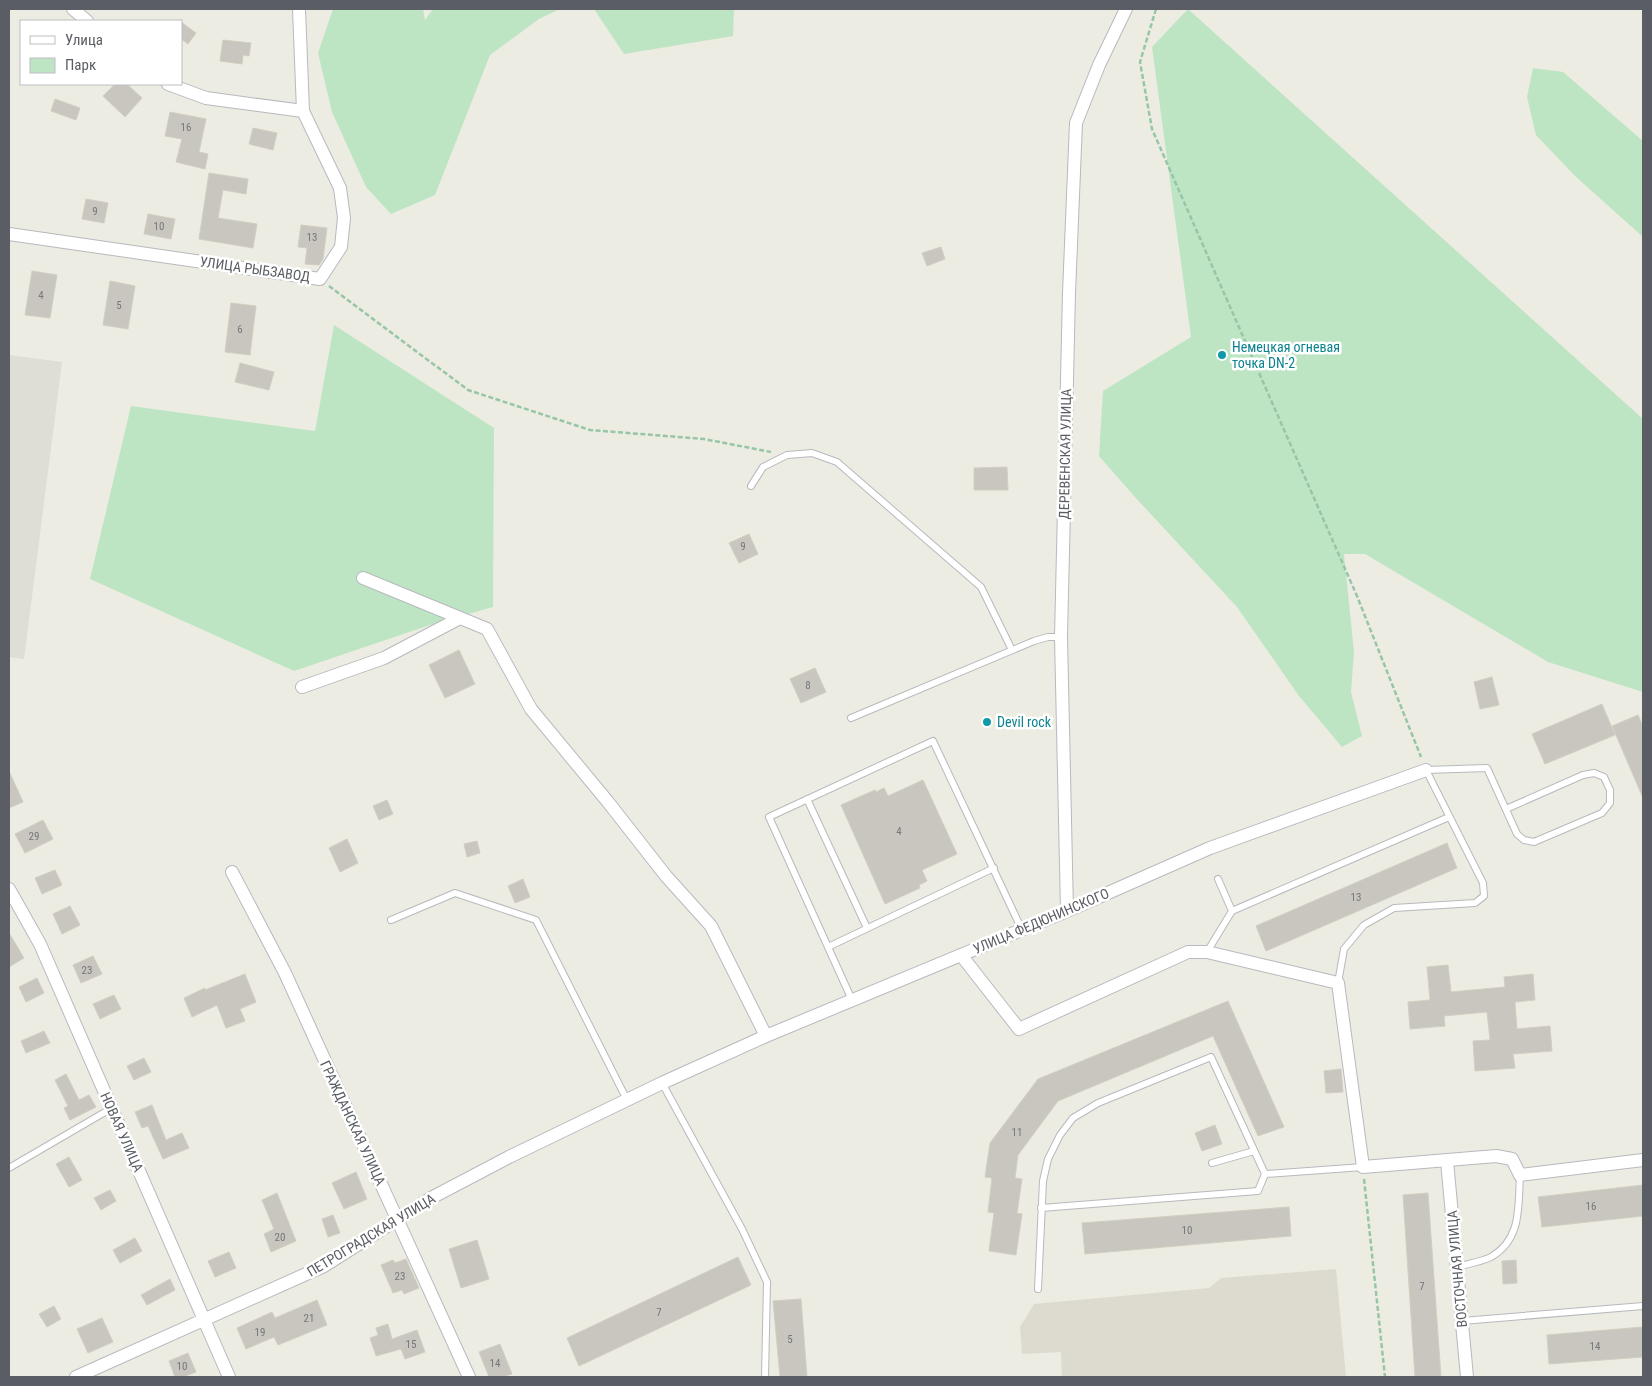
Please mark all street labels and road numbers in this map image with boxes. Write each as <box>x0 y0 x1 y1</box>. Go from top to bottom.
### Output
street label: УЛИЦА РЫБЗАВОД <box>199 253 311 285</box>
street label: ДЕРЕВЕНСКАЯ УЛИЦА <box>1056 388 1074 520</box>
street label: УЛИЦА ФЕДЮНИНСКОГО <box>971 885 1111 957</box>
street label: ГРАЖДАНСКАЯ УЛИЦА <box>317 1058 389 1188</box>
street label: НОВАЯ УЛИЦА <box>97 1090 147 1174</box>
street label: ПЕТРОГРАДСКАЯ УЛИЦА <box>304 1190 438 1280</box>
street label: ВОСТОЧНАЯ УЛИЦА <box>1444 1210 1470 1328</box>

